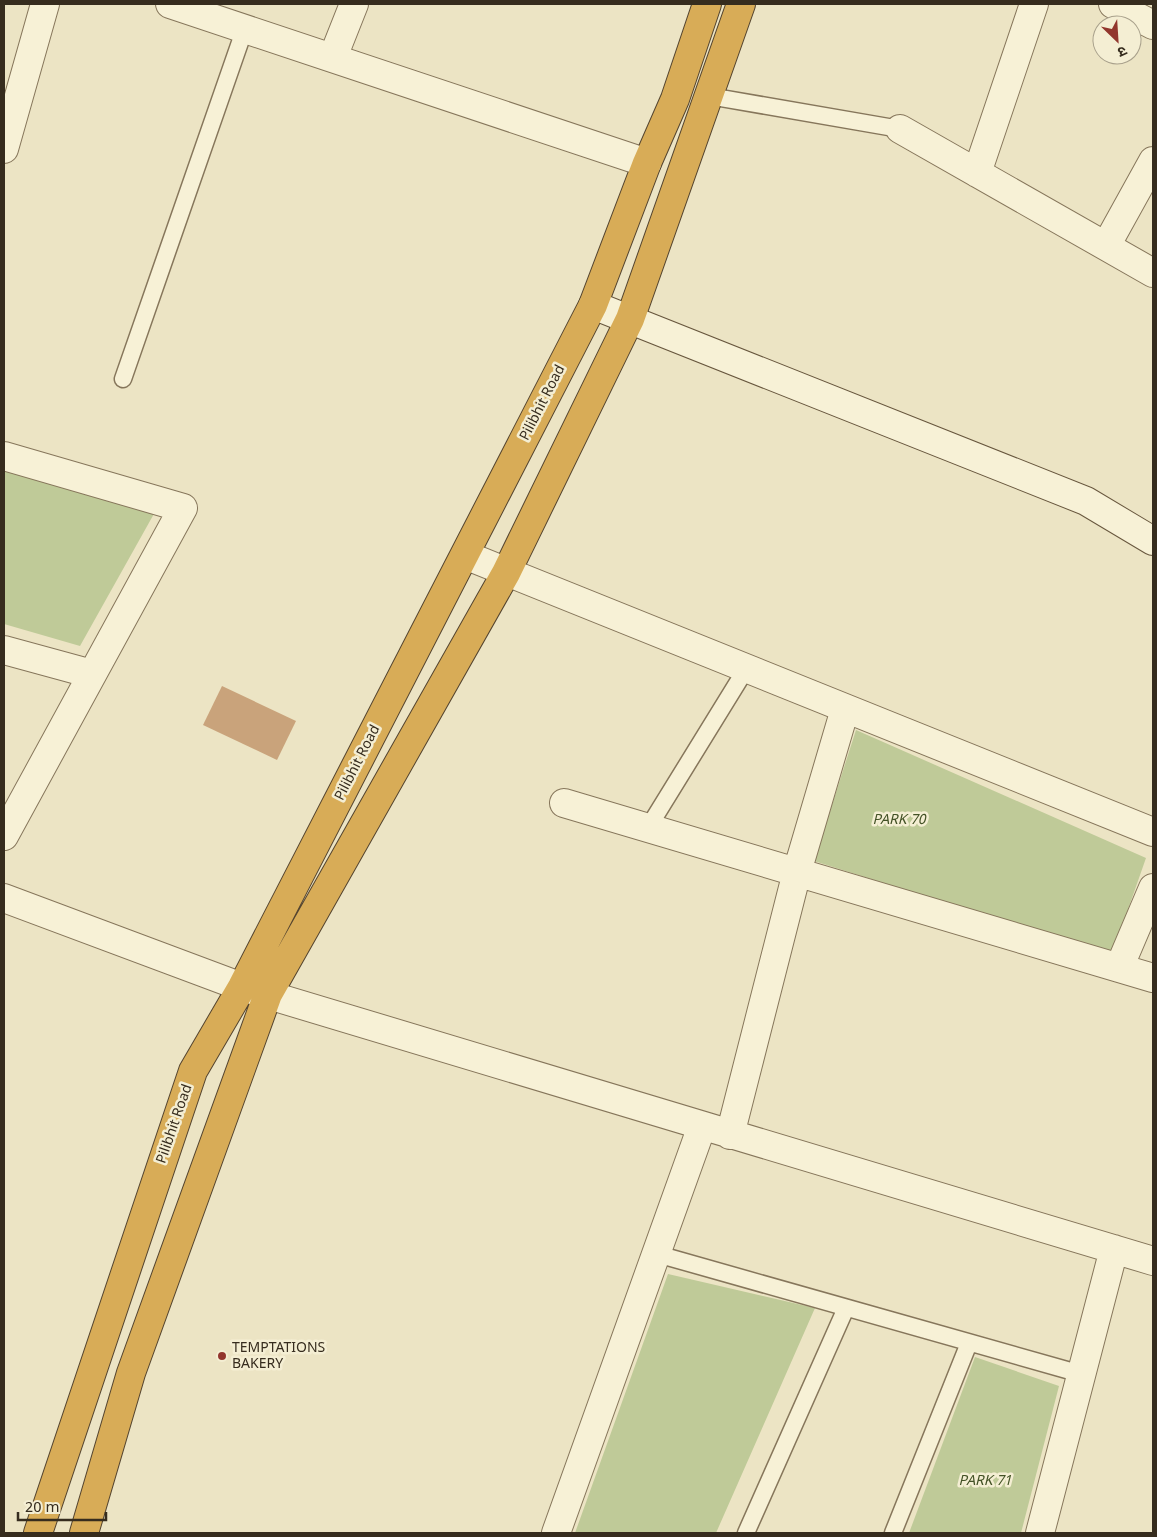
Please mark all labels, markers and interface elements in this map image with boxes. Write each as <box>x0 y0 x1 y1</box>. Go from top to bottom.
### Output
north arrow <box>1092 15 1142 65</box>
text: उ <box>1113 40 1130 61</box>
street label: Pilibhit Road <box>516 362 570 444</box>
street label: Pilibhit Road <box>331 722 385 804</box>
park label: PARK 70 <box>872 811 927 830</box>
street label: Pilibhit Road <box>153 1082 197 1166</box>
place label: TEMPTATIONS BAKERY <box>232 1339 326 1374</box>
marker: TEMPTATIONS BAKERY <box>216 1350 228 1362</box>
park label: PARK 71 <box>958 1472 1012 1491</box>
scale bar <box>18 1490 105 1522</box>
text: 20 m <box>25 1499 59 1518</box>

